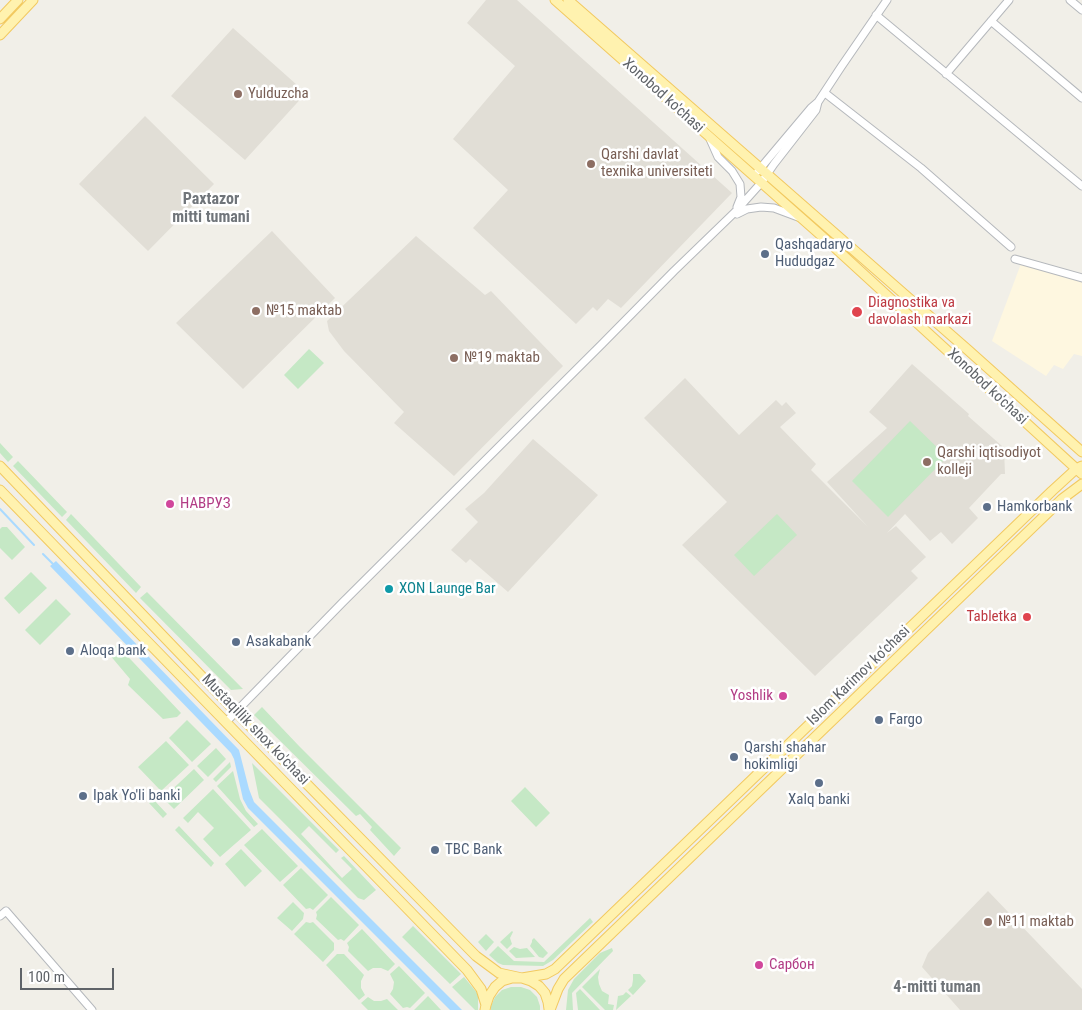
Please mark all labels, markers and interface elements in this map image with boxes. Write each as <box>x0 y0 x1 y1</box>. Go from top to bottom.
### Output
street label: Xonobod ko'chasi <box>619 55 707 137</box>
place label: Yulduzcha <box>248 85 309 103</box>
marker: Yulduzcha <box>232 88 244 100</box>
place label: Qarshi davlat texnika universiteti <box>601 146 713 181</box>
marker: Qarshi davlat texnika universiteti <box>585 158 597 170</box>
district label: Paxtazor mitti tumani <box>172 190 250 228</box>
place label: Qashqadaryo Hududgaz <box>775 236 853 271</box>
marker: Qashqadaryo Hududgaz <box>759 248 771 260</box>
place label: Diagnostika va davolash markazi <box>868 294 972 329</box>
place label: №15 maktab <box>266 302 342 320</box>
marker: №15 maktab <box>250 305 262 317</box>
marker: Diagnostika va davolash markazi <box>850 305 864 319</box>
street label: Xonobod ko'chasi <box>943 345 1031 429</box>
place label: №19 maktab <box>464 349 540 367</box>
marker: №19 maktab <box>448 352 460 364</box>
place label: Qarshi iqtisodiyot kolleji <box>937 444 1041 479</box>
marker: Qarshi iqtisodiyot kolleji <box>921 456 933 468</box>
place label: НАВРУЗ <box>180 495 231 513</box>
marker: НАВРУЗ <box>164 498 176 510</box>
place label: Hamkorbank <box>997 498 1072 516</box>
marker: Hamkorbank <box>981 501 993 513</box>
place label: XON Launge Bar <box>399 580 495 598</box>
marker: XON Launge Bar <box>383 583 395 595</box>
place label: Tabletka <box>967 608 1017 626</box>
marker: Tabletka <box>1021 611 1033 623</box>
street label: Islom Karimov ko‘chasi <box>804 622 914 730</box>
place label: Asakabank <box>246 633 311 651</box>
marker: Asakabank <box>230 636 242 648</box>
place label: Aloqa bank <box>80 642 146 660</box>
marker: Aloqa bank <box>64 645 76 657</box>
street label: Mustaqillik shox ko'chasi <box>197 671 313 789</box>
place label: Yoshlik <box>730 687 773 705</box>
marker: Yoshlik <box>777 690 789 702</box>
place label: Fargo <box>889 711 923 729</box>
marker: Fargo <box>873 714 885 726</box>
place label: Qarshi shahar hokimligi <box>744 739 826 774</box>
marker: Qarshi shahar hokimligi <box>728 751 740 763</box>
marker: Xalq banki <box>813 777 825 789</box>
place label: Ipak Yo'li banki <box>93 787 180 805</box>
marker: Ipak Yo'li banki <box>77 790 89 802</box>
place label: Xalq banki <box>788 791 850 809</box>
place label: TBC Bank <box>445 841 502 859</box>
marker: TBC Bank <box>429 844 441 856</box>
place label: №11 maktab <box>998 913 1074 931</box>
marker: №11 maktab <box>982 916 994 928</box>
place label: Сарбон <box>769 956 815 974</box>
scale bar <box>22 958 116 990</box>
marker: Сарбон <box>753 959 765 971</box>
text: 100 m <box>28 968 65 986</box>
district label: 4-mitti tuman <box>893 978 981 998</box>

